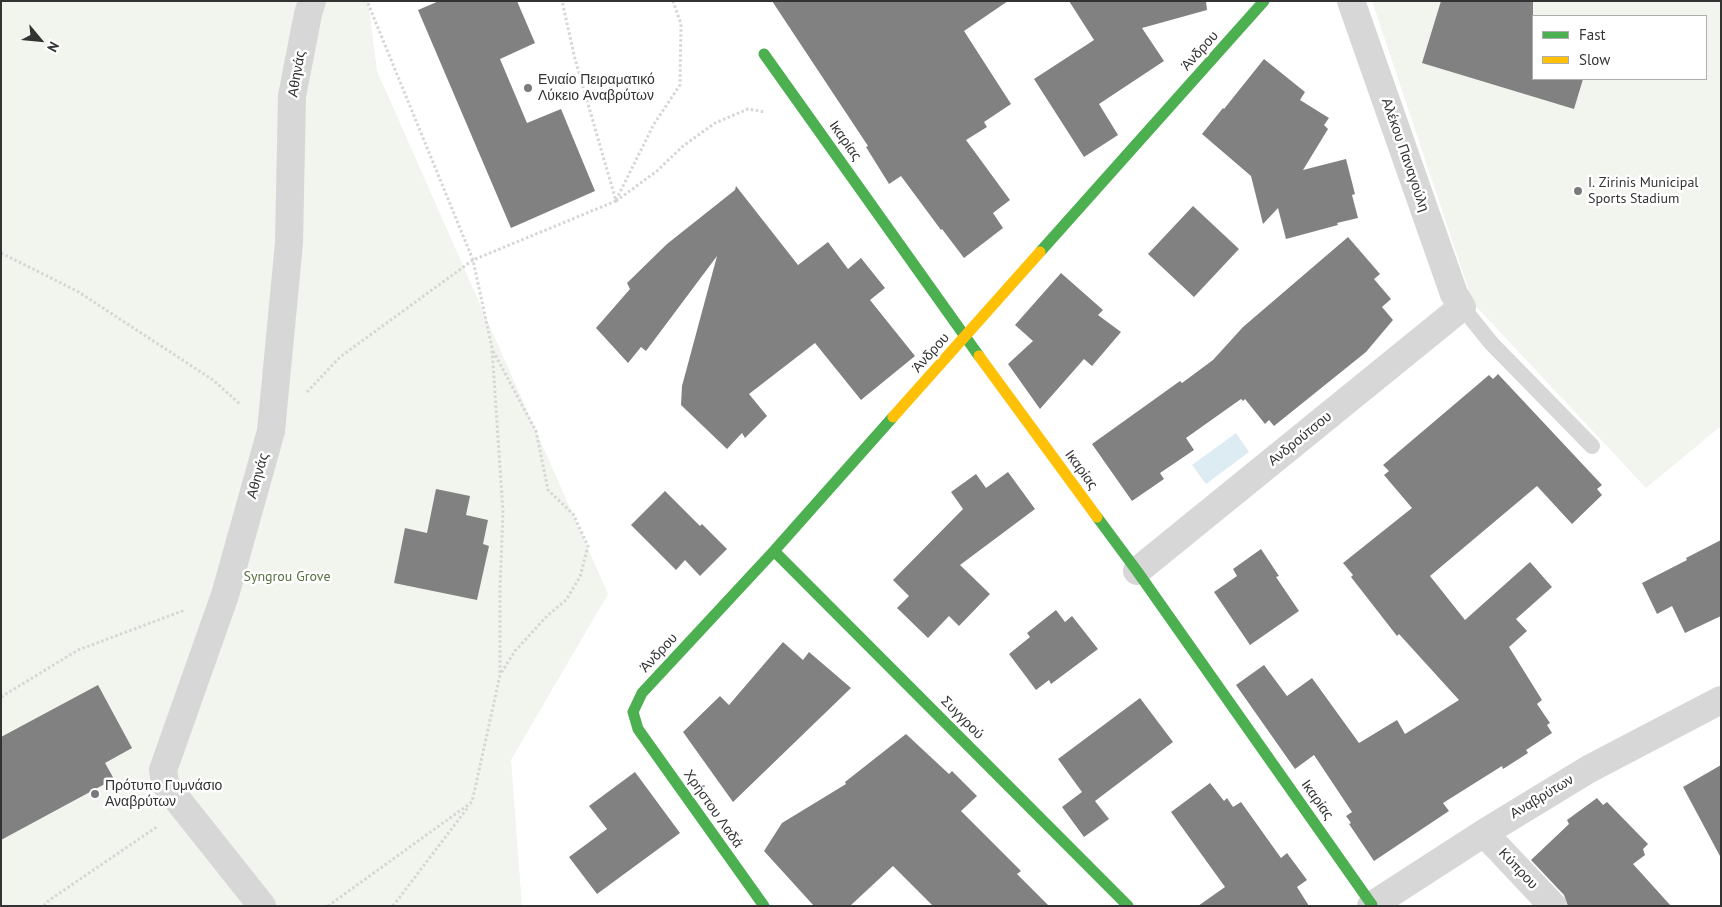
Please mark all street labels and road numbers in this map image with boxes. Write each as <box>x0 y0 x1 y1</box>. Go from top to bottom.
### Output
street label: Άνδρου <box>1178 28 1222 74</box>
street label: Αθηνάς <box>285 50 309 98</box>
street label: Αλέκου Παναγούλη <box>1378 96 1432 214</box>
street label: Ικαρίας <box>825 118 865 164</box>
street label: Άνδρου <box>909 330 953 376</box>
street label: Ανδρούτσου <box>1265 408 1335 470</box>
street label: Ικαρίας <box>1061 447 1101 493</box>
street label: Αθηνάς <box>243 451 273 501</box>
street label: Άνδρου <box>637 630 681 676</box>
street label: Συγγρού <box>937 693 987 743</box>
street label: Χρήστου Λαδά <box>680 767 746 851</box>
street label: Αναβρύτων <box>1507 771 1577 823</box>
street label: Ικαρίας <box>1297 777 1337 823</box>
street label: Κύπρου <box>1495 845 1541 893</box>

